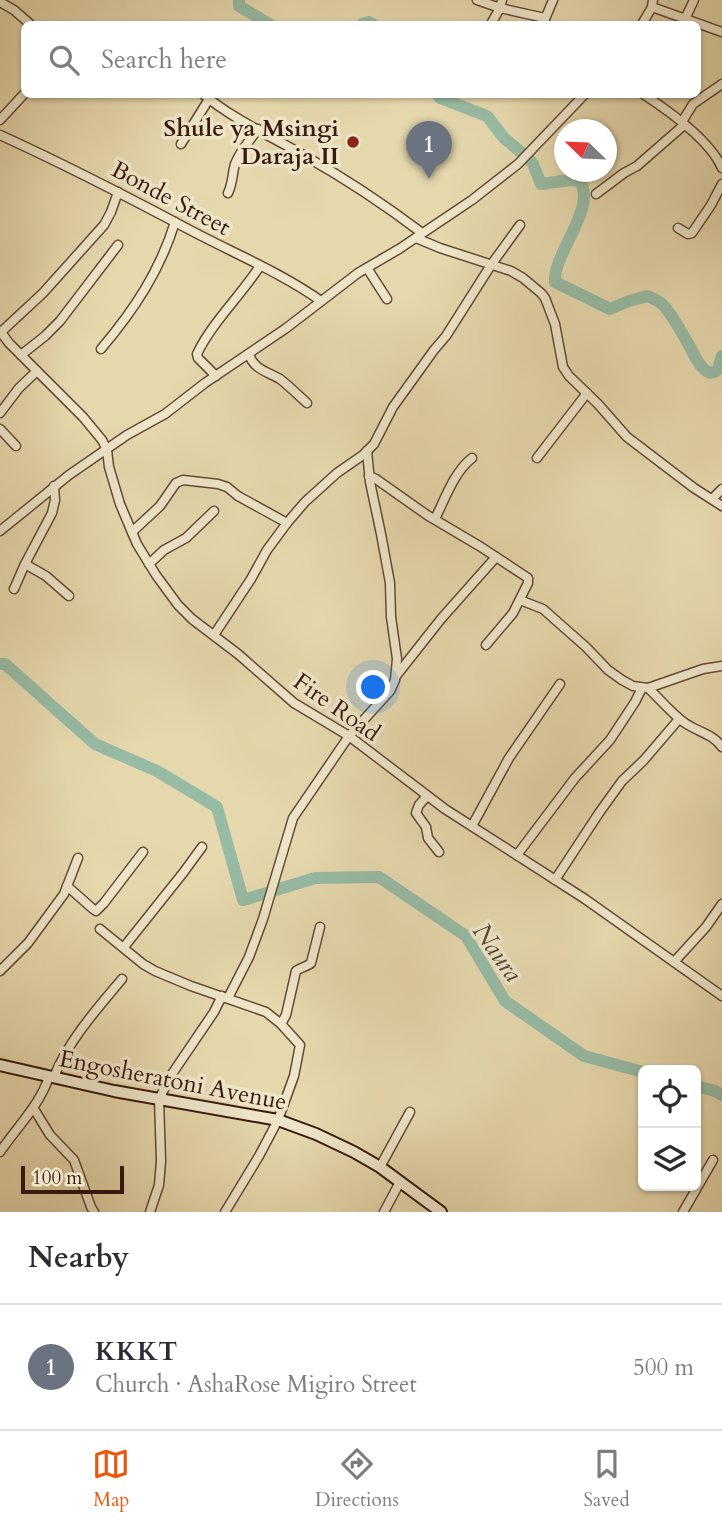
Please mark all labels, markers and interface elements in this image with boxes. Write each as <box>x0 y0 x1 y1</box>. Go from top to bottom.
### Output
search box <box>21 21 701 98</box>
icon: search <box>45 41 83 79</box>
text: Search here <box>101 42 227 77</box>
place label: Shule ya Msingi Daraja II <box>163 112 339 173</box>
north arrow <box>554 119 617 182</box>
pin: 1 <box>406 121 452 179</box>
marker: Shule ya Msingi Daraja II <box>345 134 361 150</box>
street label: Bonde Street <box>105 153 237 244</box>
street label: Fire Road <box>287 665 387 750</box>
your location <box>356 670 390 704</box>
water label: Naura <box>465 916 531 989</box>
street label: Engosheratoni Avenue <box>56 1042 290 1119</box>
map controls <box>638 1065 701 1191</box>
button: locate <box>638 1065 701 1128</box>
button: layers <box>638 1128 701 1191</box>
scale bar <box>21 1163 124 1195</box>
text: 100 m <box>32 1165 82 1191</box>
text: Nearby <box>28 1237 129 1278</box>
text: KKKT <box>95 1334 177 1369</box>
text: 1 <box>45 1352 57 1383</box>
text: 500 m <box>633 1352 694 1383</box>
text: Church · AshaRose Migiro Street <box>95 1369 417 1400</box>
tab: Map <box>92 1445 130 1513</box>
tab: Directions <box>315 1445 399 1513</box>
tab: Saved <box>584 1445 630 1513</box>

